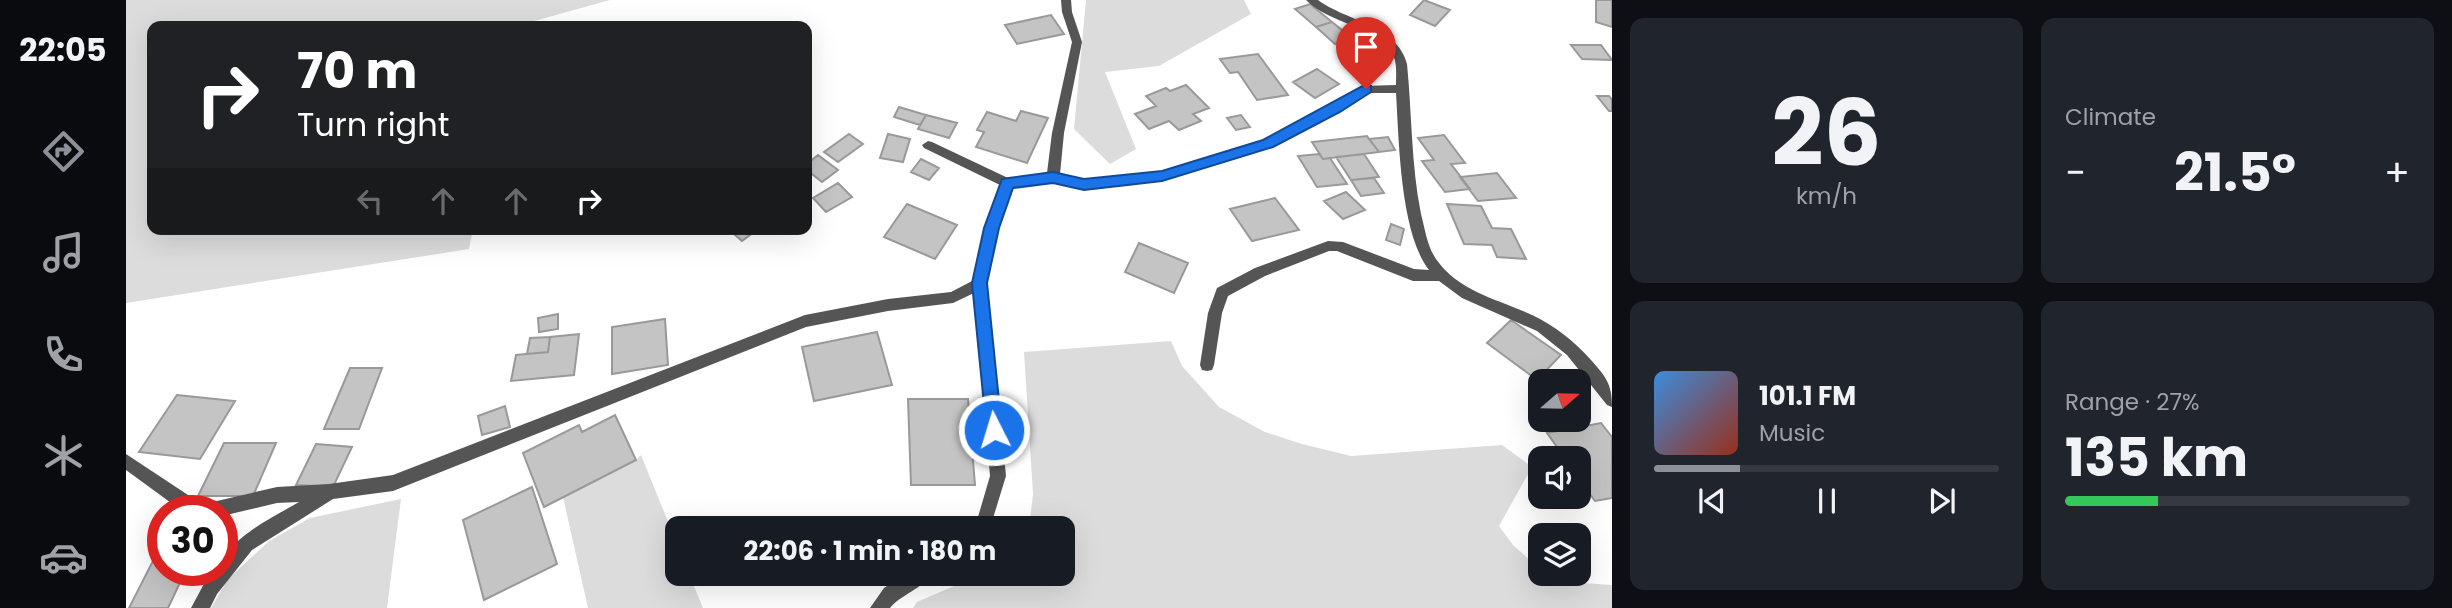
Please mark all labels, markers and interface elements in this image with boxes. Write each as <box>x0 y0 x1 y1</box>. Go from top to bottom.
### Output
pin <box>1336 17 1396 89</box>
text: 22:05 <box>19 27 107 72</box>
icon: arrive <box>1347 28 1385 66</box>
text: 70 m <box>297 37 417 105</box>
icon: right <box>182 49 273 140</box>
text: 26 <box>1772 69 1881 197</box>
text: Climate <box>2065 101 2156 133</box>
text: Turn right <box>297 102 449 147</box>
icon: directions <box>39 127 88 176</box>
text: 21.5° <box>2174 136 2296 209</box>
text: − <box>2065 146 2086 199</box>
text: + <box>2384 146 2410 199</box>
text: km/h <box>1796 180 1857 212</box>
icon: left <box>351 182 389 220</box>
icon: ahead <box>424 182 462 220</box>
icon: ahead <box>497 182 535 220</box>
icon: right <box>570 182 608 220</box>
icon: music <box>39 228 88 277</box>
icon: phone <box>39 330 88 379</box>
north arrow <box>1528 369 1591 432</box>
map controls <box>1528 369 1591 586</box>
text: 101.1 FM <box>1759 378 1856 414</box>
text: Range · 27% <box>2065 386 2199 418</box>
position arrow <box>957 393 1031 467</box>
text: Music <box>1759 417 1825 449</box>
text: 135 km <box>2065 421 2248 494</box>
icon: climate <box>39 431 88 480</box>
button: sound <box>1528 446 1591 509</box>
icon: previous <box>1693 482 1731 520</box>
icon: pause <box>1808 482 1846 520</box>
icon: next <box>1923 482 1961 520</box>
speed limit sign: 30 <box>147 495 238 586</box>
button: layers <box>1528 523 1591 586</box>
icon: car <box>39 533 88 582</box>
text: 22:06 · 1 min · 180 m <box>744 533 996 569</box>

